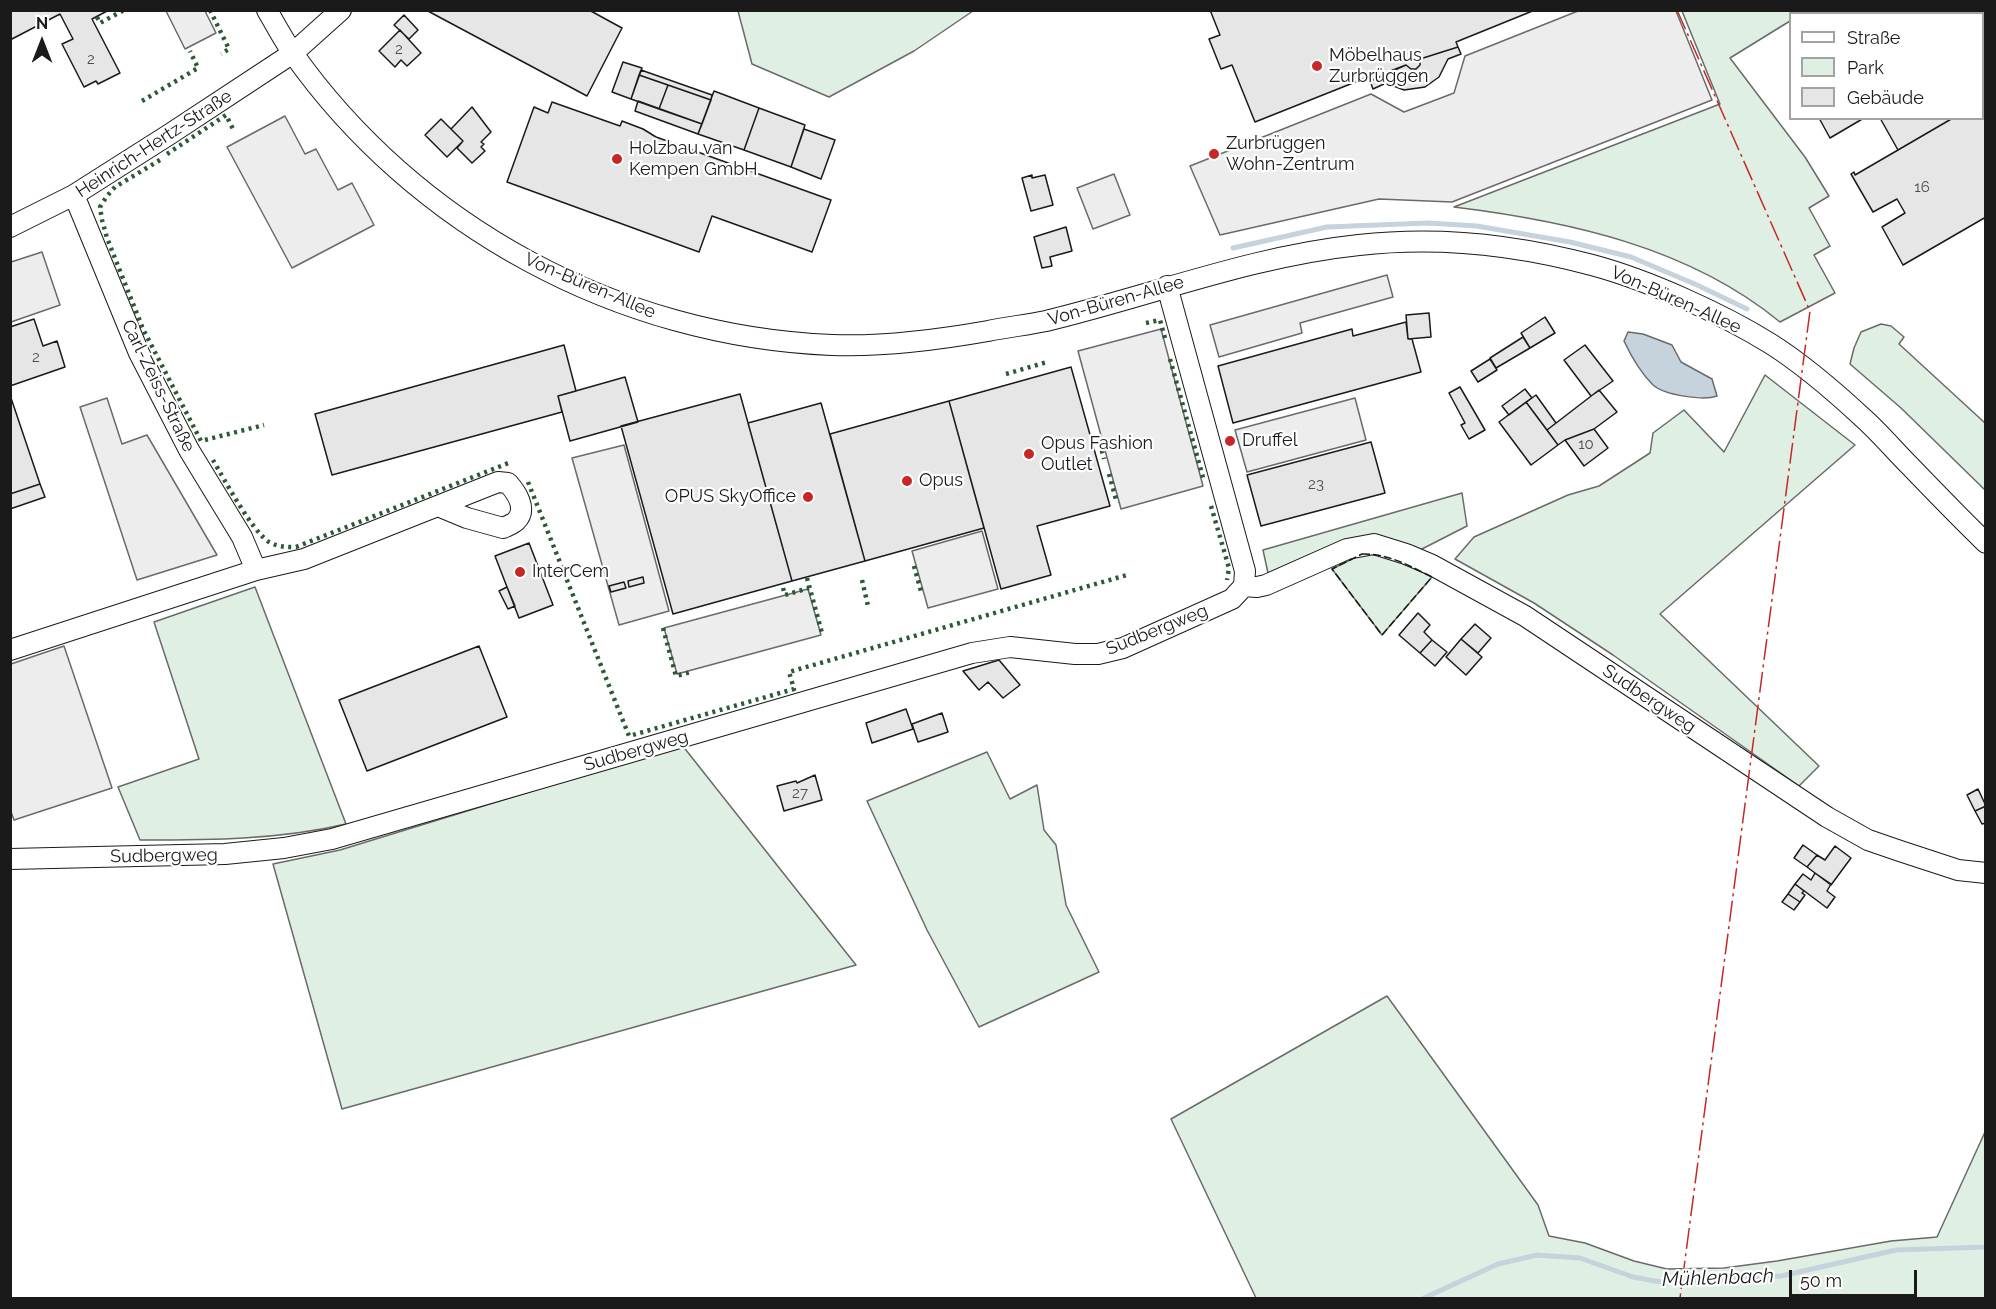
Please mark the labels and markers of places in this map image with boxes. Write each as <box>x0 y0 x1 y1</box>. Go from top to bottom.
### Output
place label: Möbelhaus Zurbrüggen <box>1329 45 1429 88</box>
marker: Möbelhaus Zurbrüggen <box>1310 59 1324 73</box>
place label: Zurbrüggen Wohn-Zentrum <box>1226 133 1354 176</box>
place label: Holzbau van Kempen GmbH <box>629 138 758 180</box>
marker: Zurbrüggen Wohn-Zentrum <box>1207 147 1221 161</box>
marker: Holzbau van Kempen GmbH <box>610 152 624 166</box>
place label: Druffel <box>1242 430 1298 452</box>
place label: Opus Fashion Outlet <box>1041 433 1153 476</box>
marker: Druffel <box>1223 434 1237 448</box>
marker: Opus Fashion Outlet <box>1022 447 1036 461</box>
place label: Opus <box>919 470 963 492</box>
marker: Opus <box>900 474 914 488</box>
place label: OPUS SkyOffice <box>665 486 796 508</box>
marker: OPUS SkyOffice <box>801 490 815 504</box>
place label: InterCem <box>532 561 609 583</box>
marker: InterCem <box>513 565 527 579</box>

